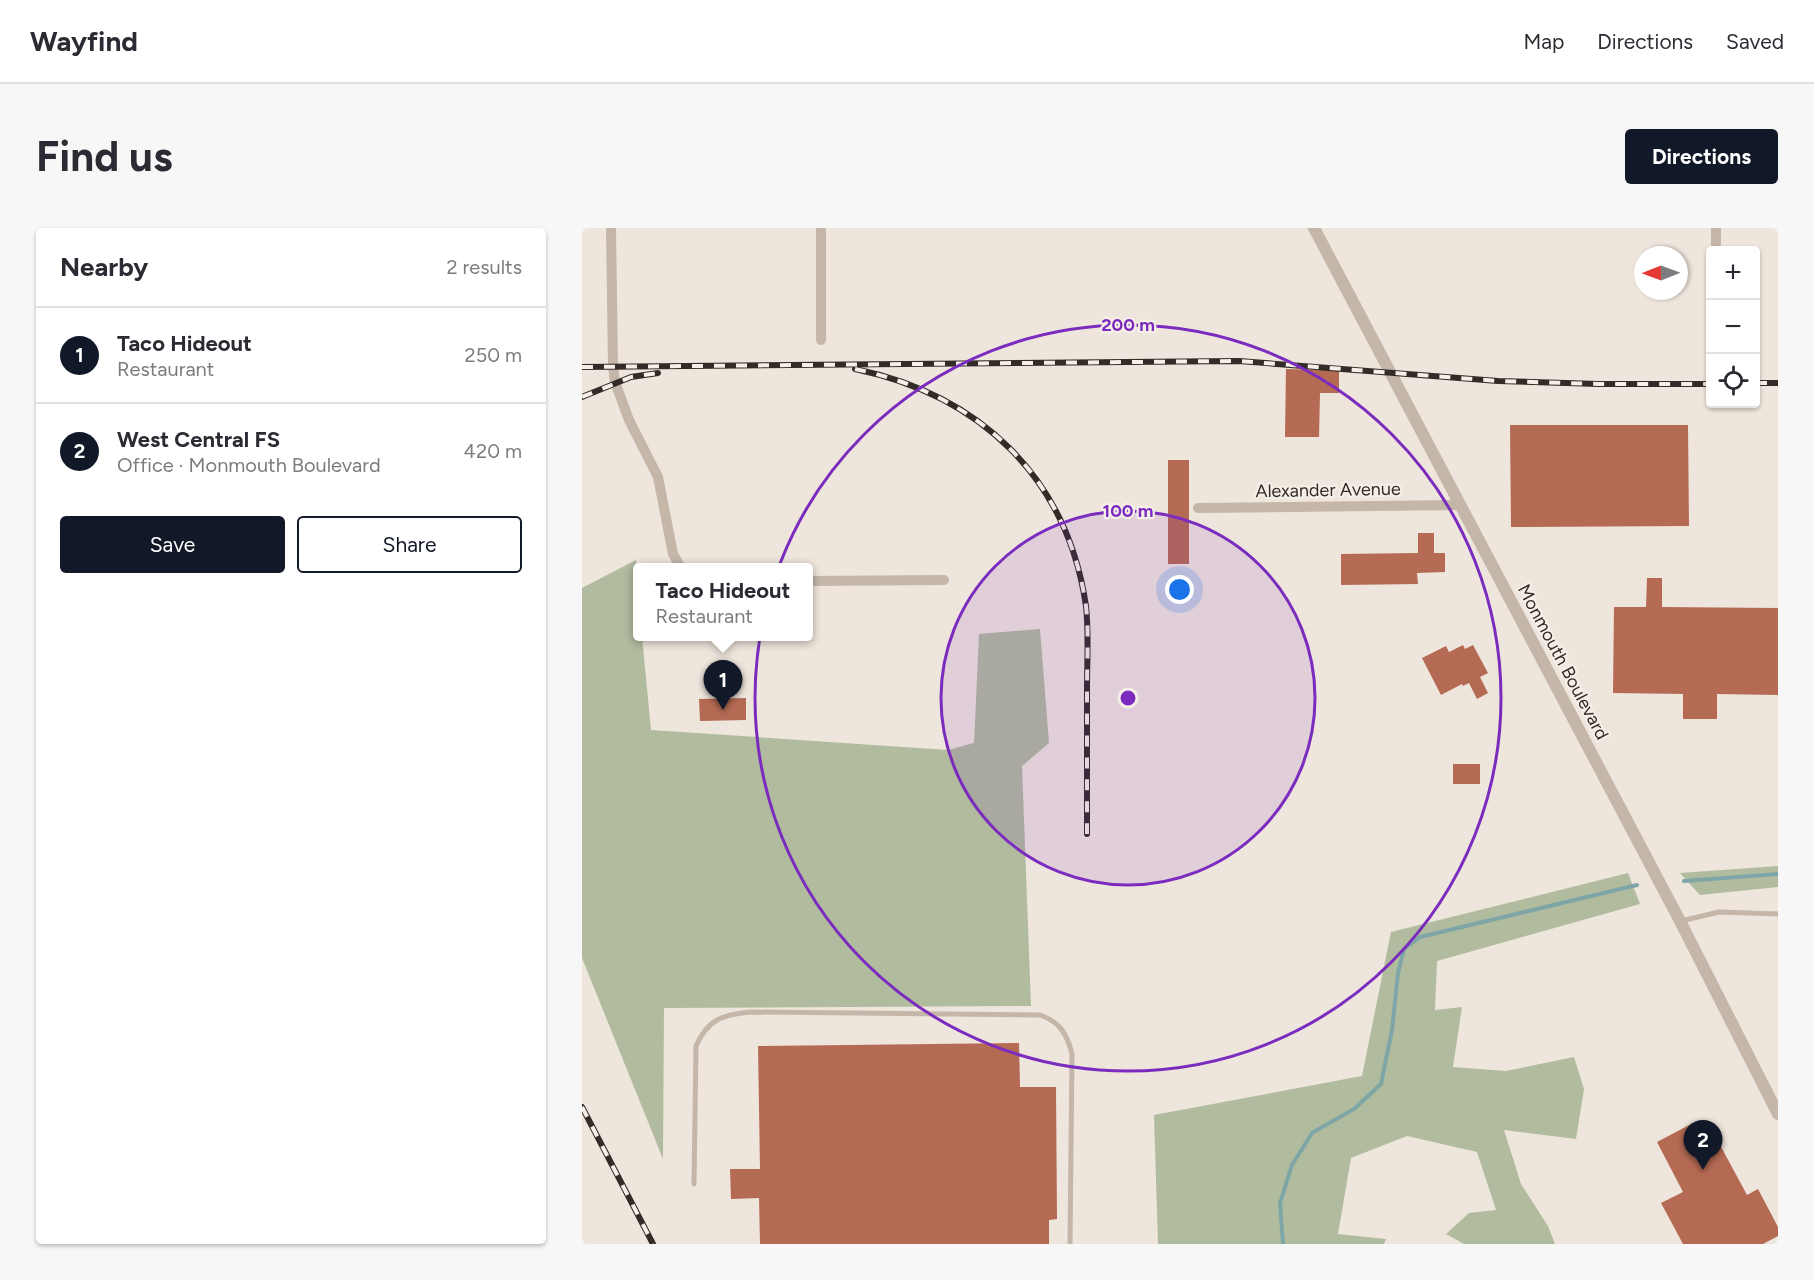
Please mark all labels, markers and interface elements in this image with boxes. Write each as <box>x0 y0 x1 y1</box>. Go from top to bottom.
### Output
text: Wayfind <box>30 24 138 58</box>
text: Map <box>1523 29 1564 54</box>
text: Directions <box>1597 29 1693 54</box>
text: Saved <box>1726 29 1784 54</box>
button: Directions <box>1625 129 1778 184</box>
text: Find us <box>36 131 173 182</box>
north arrow <box>1634 246 1688 300</box>
map controls <box>1706 246 1760 408</box>
button: + <box>1706 246 1760 300</box>
text: Nearby <box>60 251 148 283</box>
text: 2 results <box>446 255 522 279</box>
button: − <box>1706 300 1760 354</box>
text: 200 m <box>1101 314 1155 336</box>
text: Taco Hideout <box>117 330 252 357</box>
text: 1 <box>75 343 84 367</box>
text: 250 m <box>465 343 522 367</box>
button: locate <box>1706 354 1760 408</box>
text: Restaurant <box>117 357 214 381</box>
text: West Central FS <box>117 426 280 453</box>
text: 2 <box>74 439 85 463</box>
text: 420 m <box>464 439 522 463</box>
text: Office · Monmouth Boulevard <box>117 453 381 477</box>
street label: Alexander Avenue <box>1255 478 1401 502</box>
text: 100 m <box>1103 500 1153 522</box>
button: Save <box>60 516 285 573</box>
button: Share <box>297 516 522 573</box>
popup <box>633 563 813 641</box>
your location <box>1165 575 1194 604</box>
text: Taco Hideout <box>656 577 790 604</box>
street label: Monmouth Boulevard <box>1513 581 1613 743</box>
text: Restaurant <box>656 604 753 628</box>
pin: 1 <box>704 660 742 710</box>
centre of rings <box>1118 688 1138 708</box>
pin: 2 <box>1684 1120 1722 1170</box>

